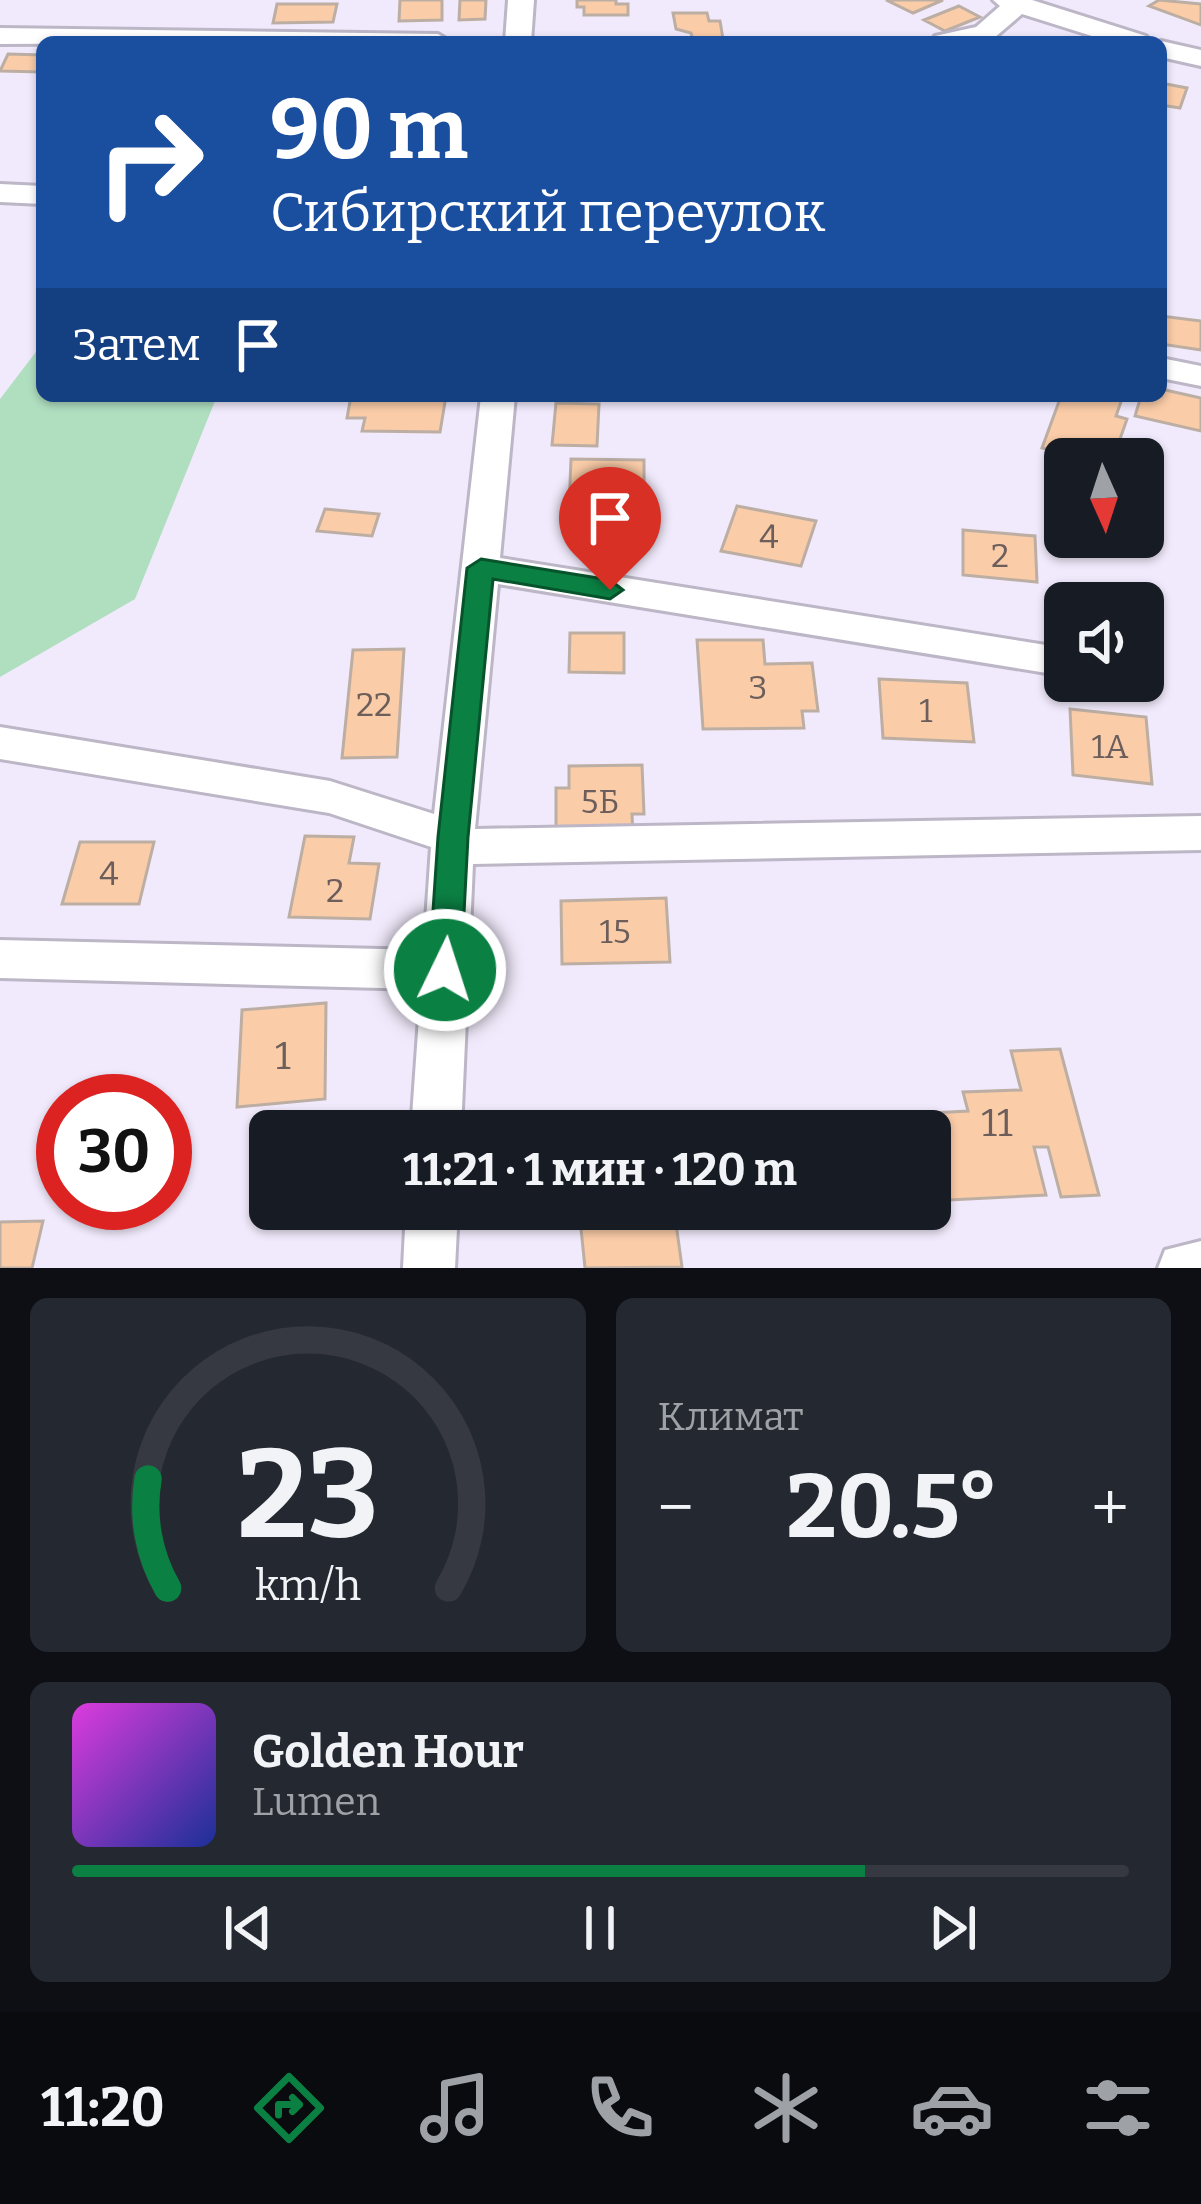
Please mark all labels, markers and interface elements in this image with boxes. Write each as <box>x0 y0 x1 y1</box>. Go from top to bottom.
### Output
text: 90 m <box>270 79 468 180</box>
icon: right <box>72 84 228 240</box>
text: Сибирский переулок <box>270 181 825 245</box>
icon: arrive <box>225 312 291 378</box>
text: Затем <box>72 318 201 372</box>
north arrow <box>1044 438 1164 558</box>
map controls <box>1044 438 1164 702</box>
pin <box>559 467 661 590</box>
icon: arrive <box>577 485 643 551</box>
house number: 4 <box>759 517 779 557</box>
house number: 2 <box>991 536 1009 576</box>
button: sound <box>1044 582 1164 702</box>
house number: 3 <box>749 668 767 708</box>
house number: 22 <box>356 685 392 725</box>
house number: 1 <box>919 691 933 731</box>
house number: 1А <box>1092 727 1129 767</box>
house number: 5Б <box>581 782 619 822</box>
house number: 4 <box>99 854 119 894</box>
house number: 2 <box>326 871 344 911</box>
position arrow <box>382 907 508 1033</box>
house number: 15 <box>599 912 631 952</box>
house number: 1 <box>275 1033 291 1079</box>
speed limit sign: 30 <box>36 1074 192 1230</box>
house number: 11 <box>981 1100 1013 1146</box>
text: 11:21 · 1 мин · 120 m <box>403 1143 797 1197</box>
text: Климат <box>658 1394 803 1440</box>
text: 23 <box>237 1420 379 1570</box>
text: 20.5° <box>786 1453 999 1561</box>
text: − <box>658 1468 694 1547</box>
text: + <box>1091 1468 1129 1547</box>
text: km/h <box>255 1560 361 1611</box>
text: Golden Hour <box>252 1725 524 1779</box>
text: Lumen <box>252 1779 380 1825</box>
icon: previous <box>215 1895 281 1961</box>
icon: pause <box>567 1895 633 1961</box>
icon: next <box>920 1895 986 1961</box>
icon: directions <box>247 2066 331 2150</box>
icon: music <box>413 2066 497 2150</box>
icon: phone <box>578 2066 662 2150</box>
icon: climate <box>744 2066 828 2150</box>
icon: car <box>910 2066 994 2150</box>
icon: filters <box>1076 2066 1160 2150</box>
text: 11:20 <box>41 2076 165 2140</box>

